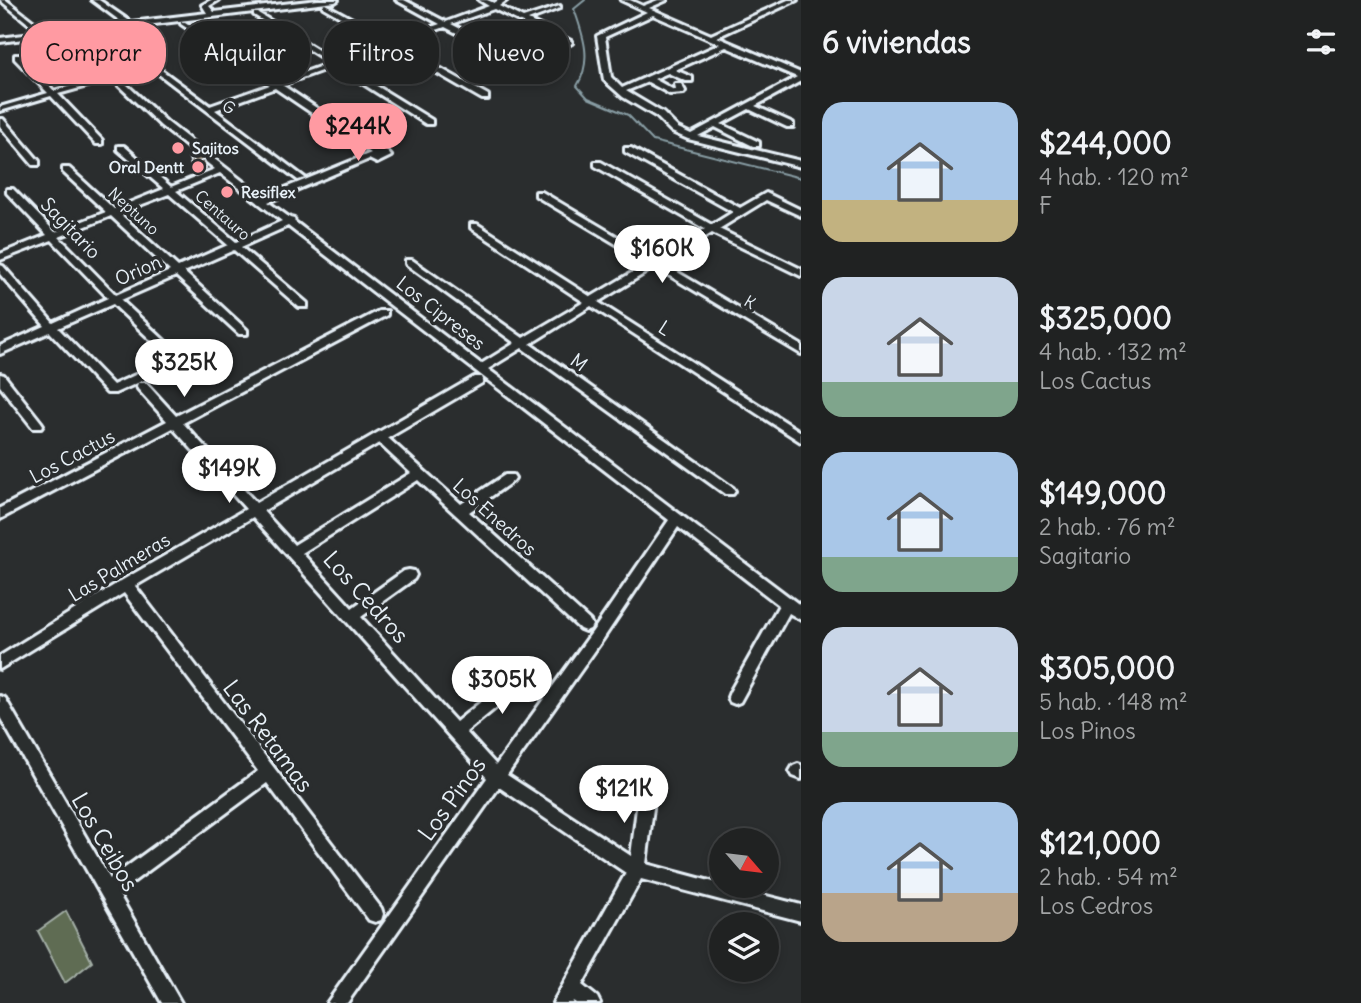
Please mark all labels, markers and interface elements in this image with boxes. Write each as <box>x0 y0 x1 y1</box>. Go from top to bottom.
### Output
chip: Comprar <box>21 21 166 84</box>
chip: Alquilar <box>180 21 310 84</box>
chip: Filtros <box>324 21 439 84</box>
chip: Nuevo <box>453 21 569 84</box>
text: 6 viviendas <box>822 23 971 61</box>
icon: filters <box>1302 23 1340 61</box>
street label: G <box>218 96 240 118</box>
pin: $244K <box>309 104 407 163</box>
text: $244K <box>325 111 391 140</box>
text: $244,000 <box>1039 124 1172 162</box>
icon: home <box>878 130 962 214</box>
place label: Sajitos <box>192 138 239 158</box>
marker: Sajitos <box>170 140 186 156</box>
place label: Oral Dentt <box>109 157 185 177</box>
marker: Oral Dentt <box>190 159 206 175</box>
text: 4 hab. · 120 m² <box>1039 162 1189 191</box>
place label: Resiflex <box>241 182 296 202</box>
street label: Neptuno <box>104 183 164 239</box>
marker: Resiflex <box>219 184 235 200</box>
street label: Centauro <box>191 185 255 245</box>
text: F <box>1039 191 1052 220</box>
street label: Sagitario <box>36 192 106 264</box>
pin: $160K <box>613 226 711 285</box>
text: $160K <box>630 233 694 262</box>
street label: Orion <box>111 249 165 291</box>
street label: Los Cipreses <box>392 271 490 355</box>
street label: K <box>741 291 759 313</box>
text: $325,000 <box>1039 299 1172 337</box>
icon: home <box>878 305 962 389</box>
street label: L <box>654 315 676 341</box>
text: 4 hab. · 132 m² <box>1039 337 1187 366</box>
pin: $325K <box>135 340 233 399</box>
text: $325K <box>151 347 217 376</box>
street label: M <box>566 348 592 376</box>
text: Los Cactus <box>1039 366 1151 395</box>
street label: Los Cactus <box>25 424 119 488</box>
pin: $149K <box>180 446 278 505</box>
text: $149K <box>198 453 260 482</box>
street label: Los Enedros <box>448 473 542 561</box>
text: $149,000 <box>1039 474 1167 512</box>
icon: home <box>878 480 962 564</box>
text: 2 hab. · 76 m² <box>1039 512 1175 541</box>
street label: Las Palmeras <box>64 527 174 607</box>
text: Sagitario <box>1039 541 1131 570</box>
street label: Los Cedros <box>317 545 415 649</box>
text: $305,000 <box>1039 649 1175 687</box>
icon: home <box>878 655 962 739</box>
pin: $305K <box>453 656 551 716</box>
text: $305K <box>468 664 536 693</box>
street label: Las Retamas <box>217 674 320 797</box>
text: 5 hab. · 148 m² <box>1039 687 1188 716</box>
text: Los Pinos <box>1039 716 1136 745</box>
street label: Los Pinos <box>411 751 492 846</box>
pin: $121K <box>575 766 673 825</box>
text: $121K <box>595 773 653 802</box>
street label: Los Ceibos <box>66 787 145 896</box>
text: $121,000 <box>1039 824 1161 862</box>
north arrow <box>709 828 779 898</box>
map controls <box>709 828 779 982</box>
icon: home <box>878 830 962 914</box>
text: 2 hab. · 54 m² <box>1039 862 1178 891</box>
text: Los Cedros <box>1039 891 1153 920</box>
button: layers <box>709 912 779 982</box>

